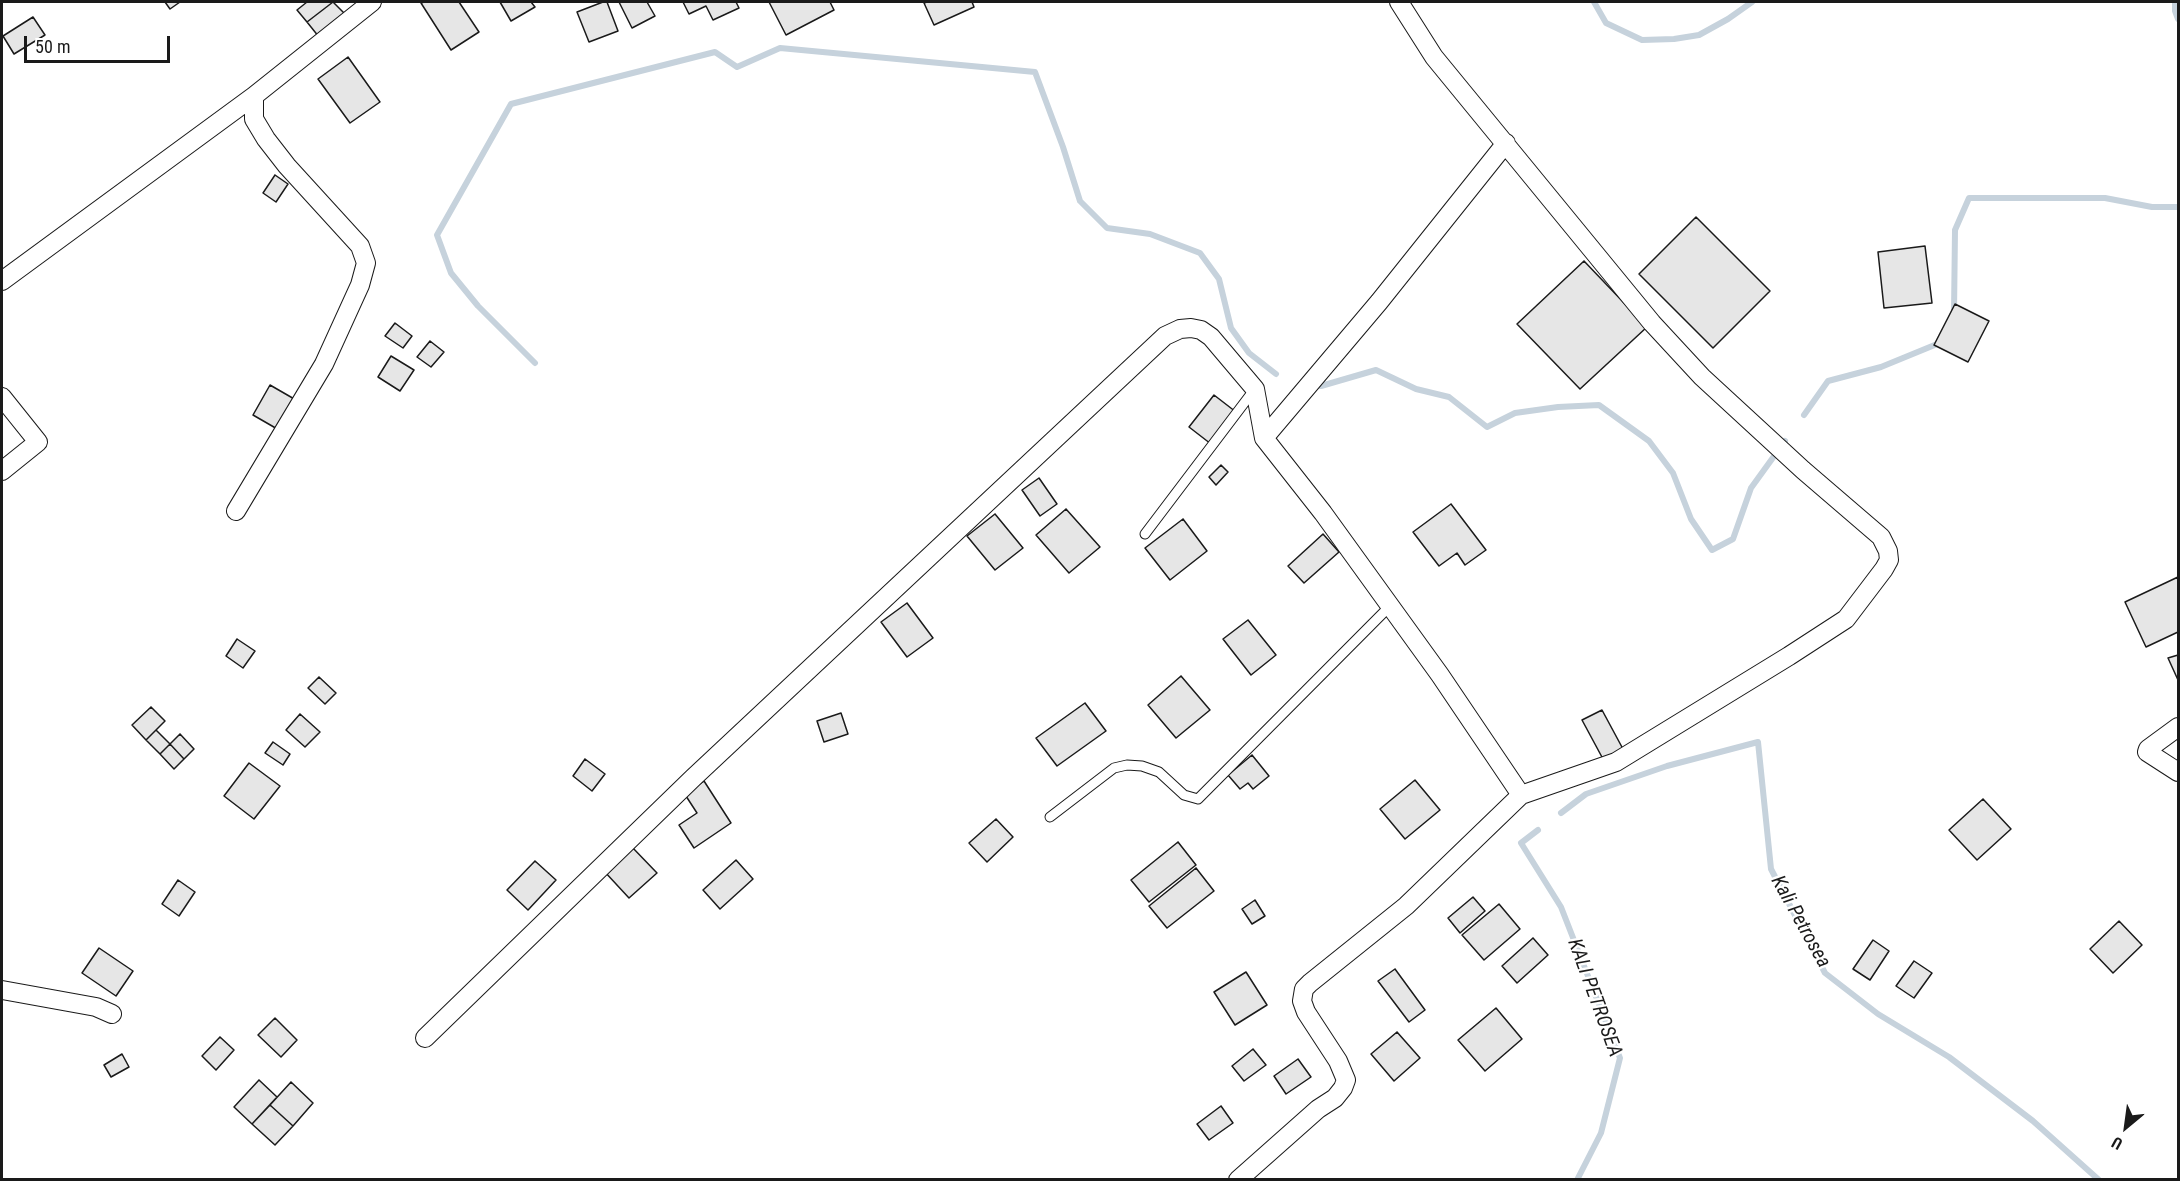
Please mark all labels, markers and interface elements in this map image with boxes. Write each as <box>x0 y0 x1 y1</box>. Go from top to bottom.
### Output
scale bar <box>27 24 172 62</box>
text: 50 m <box>35 36 70 57</box>
water label: Kali Petrosea <box>1765 872 1835 972</box>
water label: KALI PETROSEA <box>1562 936 1626 1060</box>
north arrow <box>2096 1097 2156 1157</box>
text: U <box>2108 1133 2126 1154</box>

